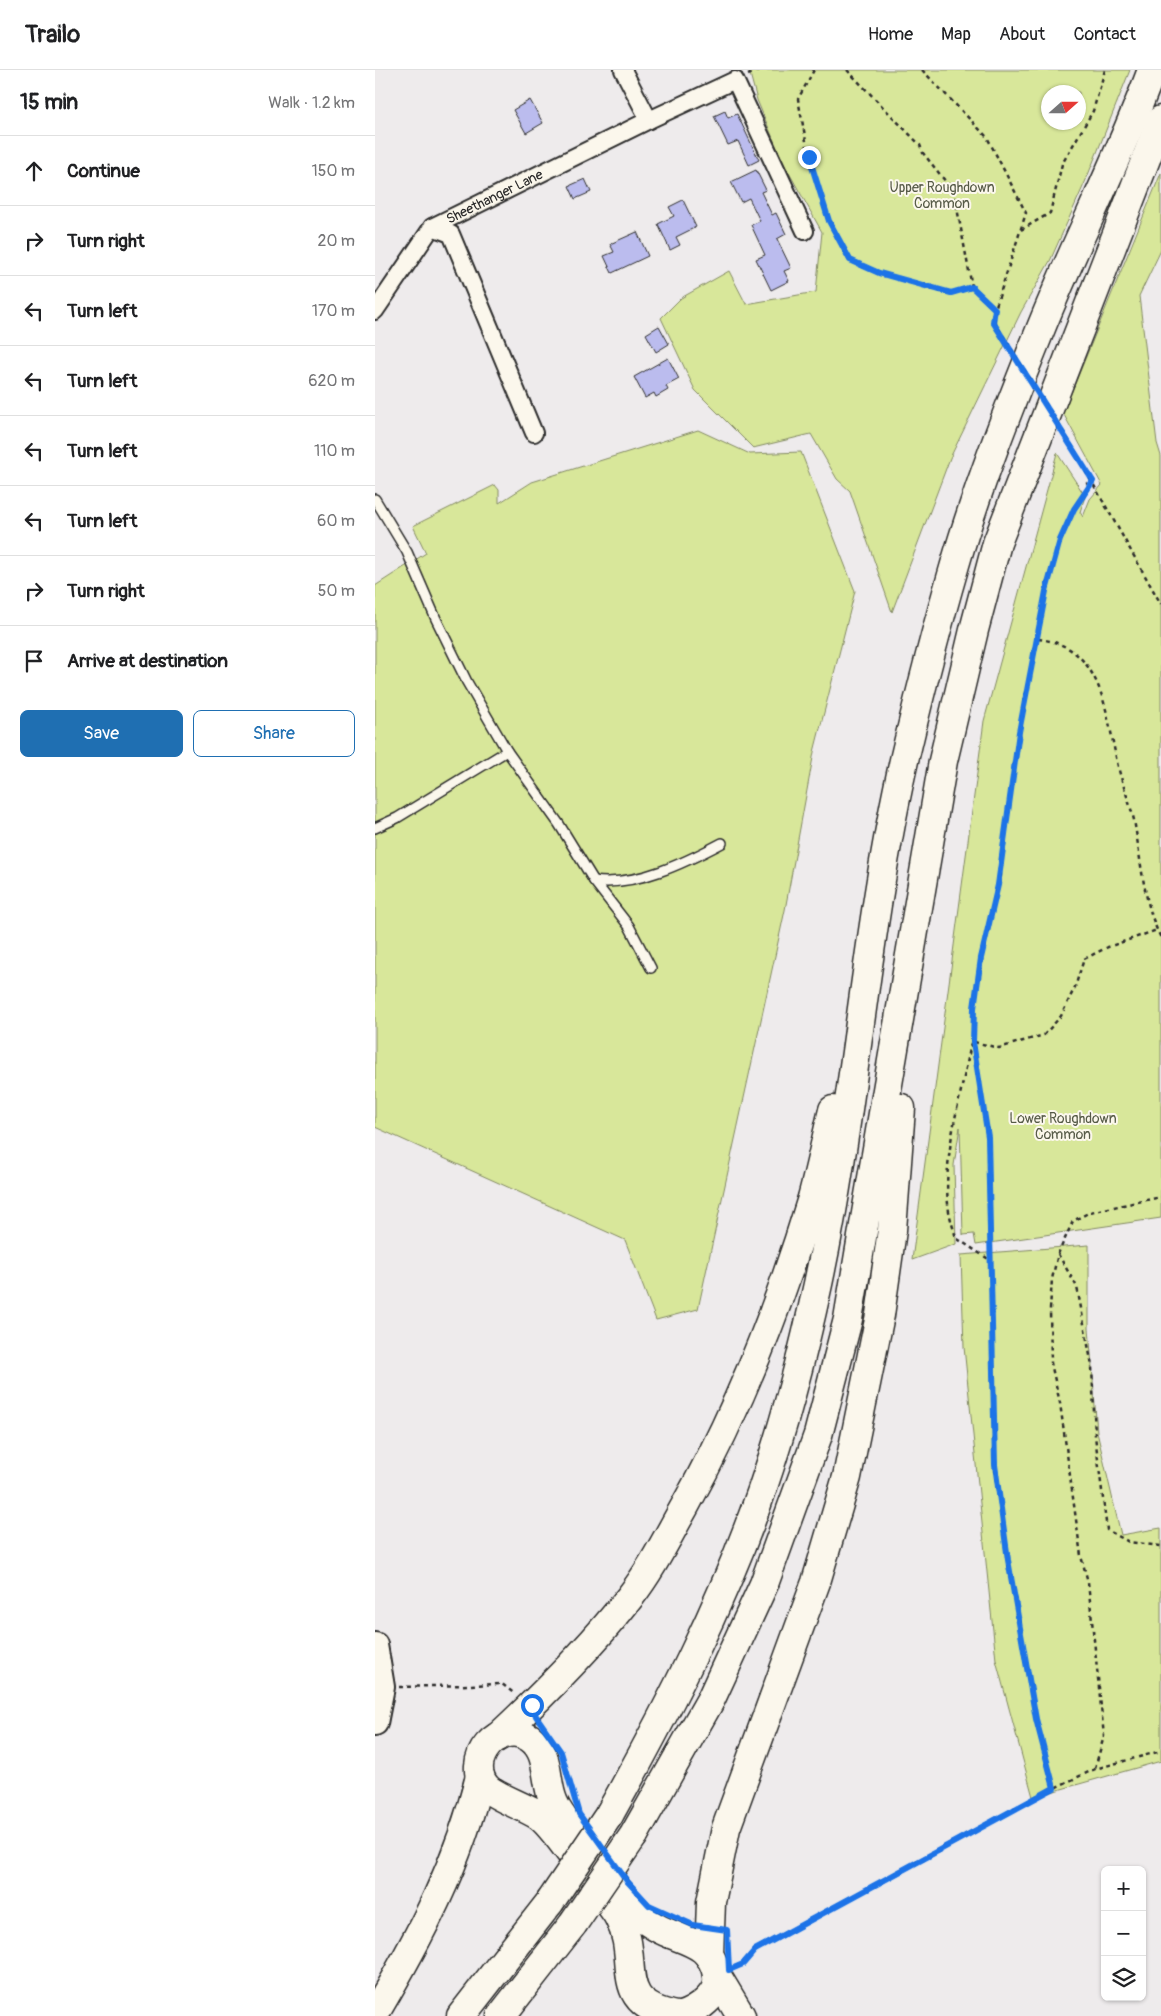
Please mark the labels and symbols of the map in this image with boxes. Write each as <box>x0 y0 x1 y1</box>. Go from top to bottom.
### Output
north arrow <box>1041 85 1086 130</box>
route end <box>798 146 821 169</box>
street label: Sheethanger Lane <box>443 166 546 228</box>
park label: Upper Roughdown Common <box>889 179 995 212</box>
park label: Lower Roughdown Common <box>1009 1110 1117 1143</box>
route start <box>521 1694 544 1717</box>

